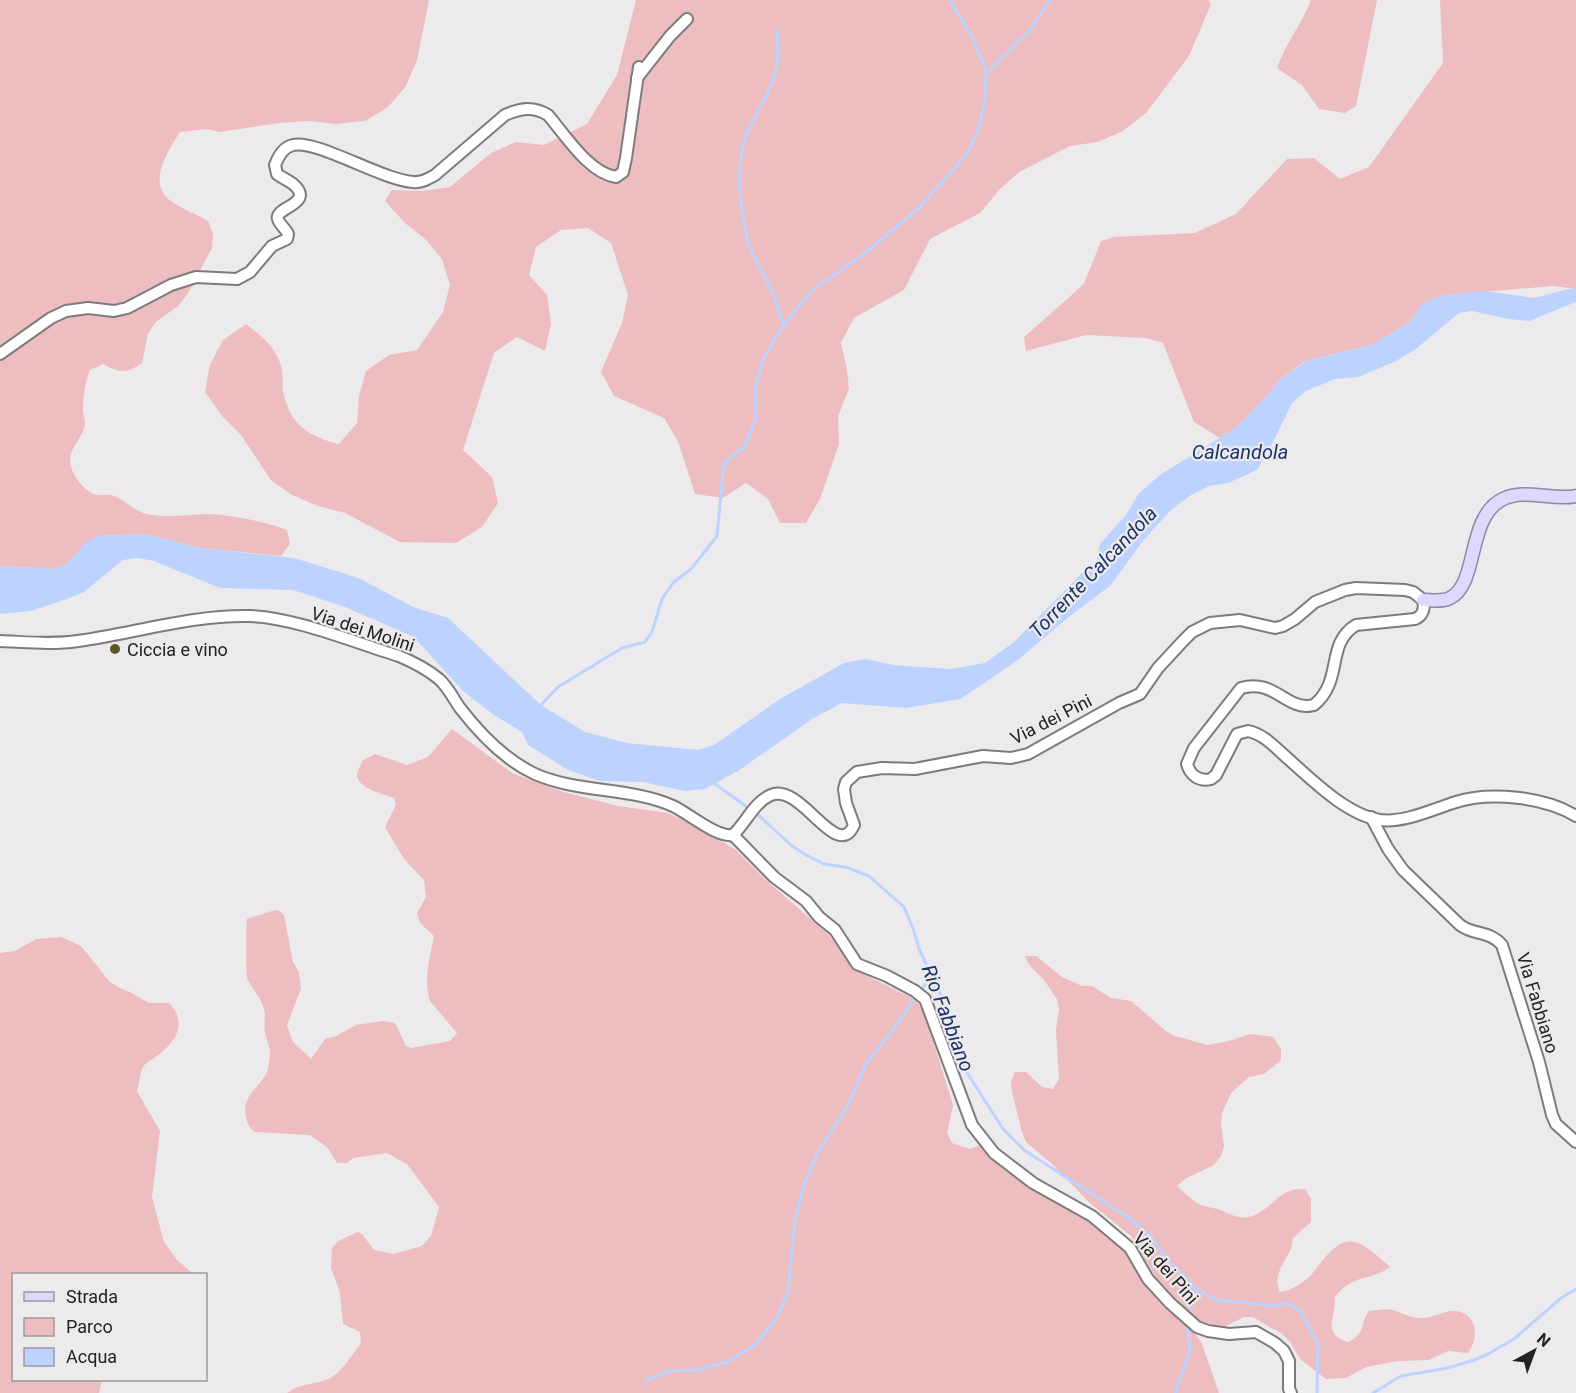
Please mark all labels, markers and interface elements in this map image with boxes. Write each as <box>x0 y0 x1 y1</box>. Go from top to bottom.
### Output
water label: Calcandola <box>1192 440 1288 464</box>
water label: Torrente Calcandola <box>1024 501 1162 643</box>
street label: Via dei Molini <box>309 602 417 656</box>
place label: Ciccia e vino <box>127 639 228 660</box>
marker: Ciccia e vino <box>108 642 122 656</box>
street label: Via dei Pini <box>1007 690 1095 748</box>
street label: Via Fabbiano <box>1513 950 1563 1056</box>
water label: Rio Fabbiano <box>917 961 979 1075</box>
street label: Via dei Pini <box>1129 1228 1203 1308</box>
legend <box>12 1273 207 1381</box>
text: Strada <box>66 1286 118 1307</box>
text: Parco <box>66 1316 113 1337</box>
north arrow <box>1504 1321 1564 1381</box>
text: N <box>1533 1329 1554 1351</box>
text: Acqua <box>66 1346 117 1367</box>

